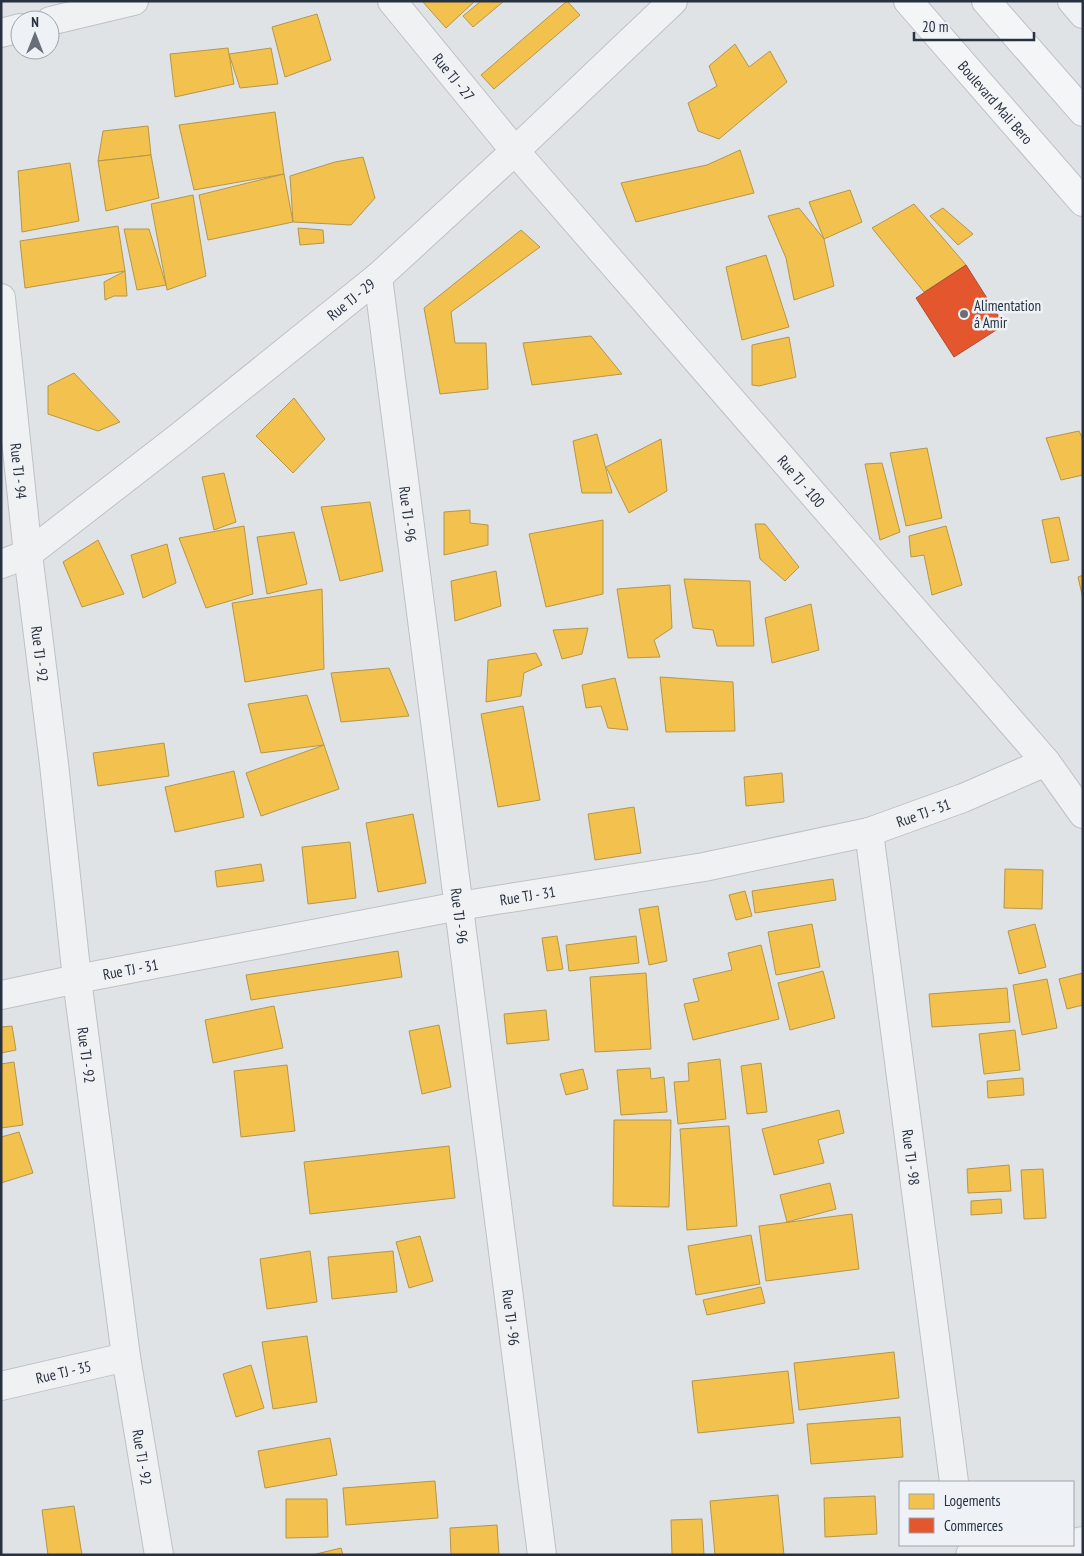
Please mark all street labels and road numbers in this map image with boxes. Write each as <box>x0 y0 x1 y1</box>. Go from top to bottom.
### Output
street label: Rue TJ - 27 <box>429 49 479 105</box>
street label: Boulevard Mali Bero <box>954 56 1038 148</box>
street label: Rue TJ - 29 <box>323 274 378 324</box>
street label: Rue TJ - 94 <box>7 442 32 500</box>
street label: Rue TJ - 100 <box>774 451 830 511</box>
street label: Rue TJ - 96 <box>395 485 421 543</box>
street label: Rue TJ - 92 <box>27 625 53 683</box>
street label: Rue TJ - 31 <box>894 794 953 831</box>
street label: Rue TJ - 31 <box>498 881 557 909</box>
street label: Rue TJ - 96 <box>447 887 473 945</box>
street label: Rue TJ - 31 <box>101 954 160 983</box>
street label: Rue TJ - 92 <box>74 1026 100 1084</box>
street label: Rue TJ - 98 <box>898 1128 925 1186</box>
street label: Rue TJ - 96 <box>499 1288 525 1347</box>
street label: Rue TJ - 35 <box>34 1356 93 1387</box>
street label: Rue TJ - 92 <box>129 1428 157 1486</box>

